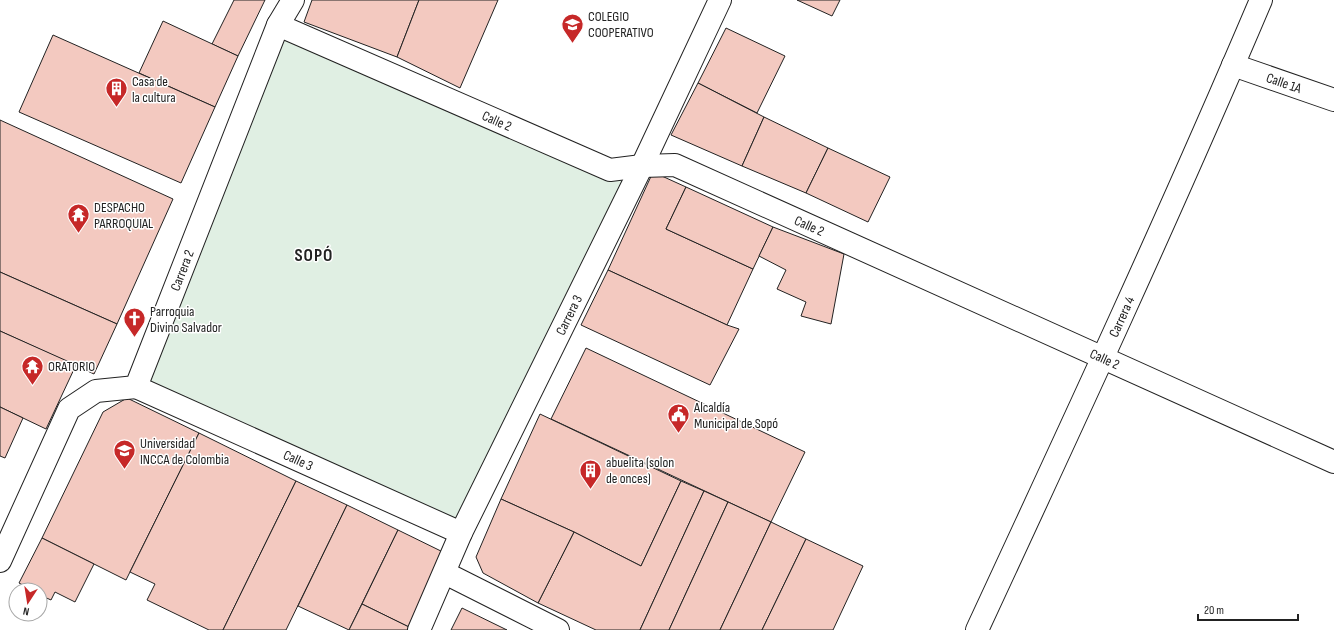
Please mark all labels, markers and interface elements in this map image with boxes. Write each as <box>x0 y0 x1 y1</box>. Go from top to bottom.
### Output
place label: COLEGIO COOPERATIVO <box>588 8 654 41</box>
school or university icon: COLEGIO COOPERATIVO <box>560 11 586 44</box>
street label: Calle 1A <box>1264 69 1305 97</box>
place label: Casa de la cultura <box>132 73 176 106</box>
building icon: Casa de la cultura <box>104 76 130 109</box>
street label: Calle 2 <box>479 107 515 135</box>
place label: DESPACHO PARROQUIAL <box>94 199 153 232</box>
temple icon: DESPACHO PARROQUIAL <box>65 202 91 235</box>
street label: Calle 2 <box>792 212 827 240</box>
district label: SOPÓ <box>295 245 333 266</box>
street label: Carrera 2 <box>166 247 198 293</box>
street label: Carrera 3 <box>552 292 586 338</box>
street label: Carrera 4 <box>1105 294 1138 340</box>
place label: Parroquia Divino Salvador <box>150 303 222 336</box>
church icon: Parroquia Divino Salvador <box>121 306 147 339</box>
street label: Calle 2 <box>1087 345 1123 373</box>
temple icon: ORATORIO <box>20 353 46 386</box>
place label: ORATORIO <box>48 358 95 375</box>
place label: Alcaldía Municipal de Sopó <box>693 399 778 432</box>
public building icon: Alcaldía Municipal de Sopó <box>665 402 691 435</box>
place label: Universidad INCCA de Colombia <box>140 435 229 468</box>
school or university icon: Universidad INCCA de Colombia <box>112 438 138 471</box>
street label: Calle 3 <box>281 446 316 474</box>
place label: abuelita (solon de onces) <box>606 454 674 487</box>
building icon: abuelita (solon de onces) <box>578 457 604 490</box>
north arrow <box>8 582 48 622</box>
scale bar <box>1198 596 1298 622</box>
text: 20 m <box>1204 603 1224 618</box>
text: N <box>22 604 30 618</box>

